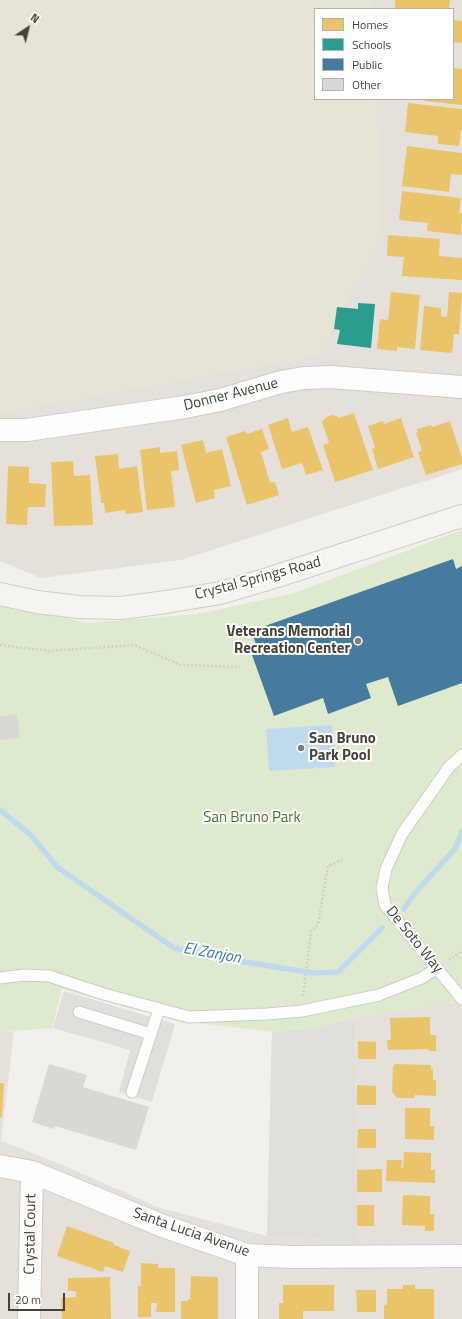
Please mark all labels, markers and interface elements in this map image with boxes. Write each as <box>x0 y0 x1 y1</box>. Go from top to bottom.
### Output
north arrow <box>8 8 48 48</box>
legend <box>314 8 454 100</box>
text: N <box>27 9 43 27</box>
text: Homes <box>352 15 388 34</box>
text: Schools <box>352 35 391 54</box>
text: Public <box>352 55 382 74</box>
text: Other <box>352 75 381 94</box>
street label: Donner Avenue <box>182 375 280 415</box>
street label: Crystal Springs Road <box>193 553 323 605</box>
place label: Veterans Memorial Recreation Center <box>227 623 350 658</box>
marker: Veterans Memorial Recreation Center <box>353 636 363 646</box>
place label: San Bruno Park Pool <box>309 730 376 765</box>
marker: San Bruno Park Pool <box>296 743 306 753</box>
park label: San Bruno Park <box>203 809 301 827</box>
street label: De Soto Way <box>382 903 446 977</box>
water label: El Zanjon <box>182 940 242 968</box>
street label: Crystal Court <box>21 1193 41 1275</box>
street label: Santa Lucia Avenue <box>130 1205 252 1261</box>
scale bar <box>10 1285 67 1311</box>
text: 20 m <box>15 1290 41 1309</box>

